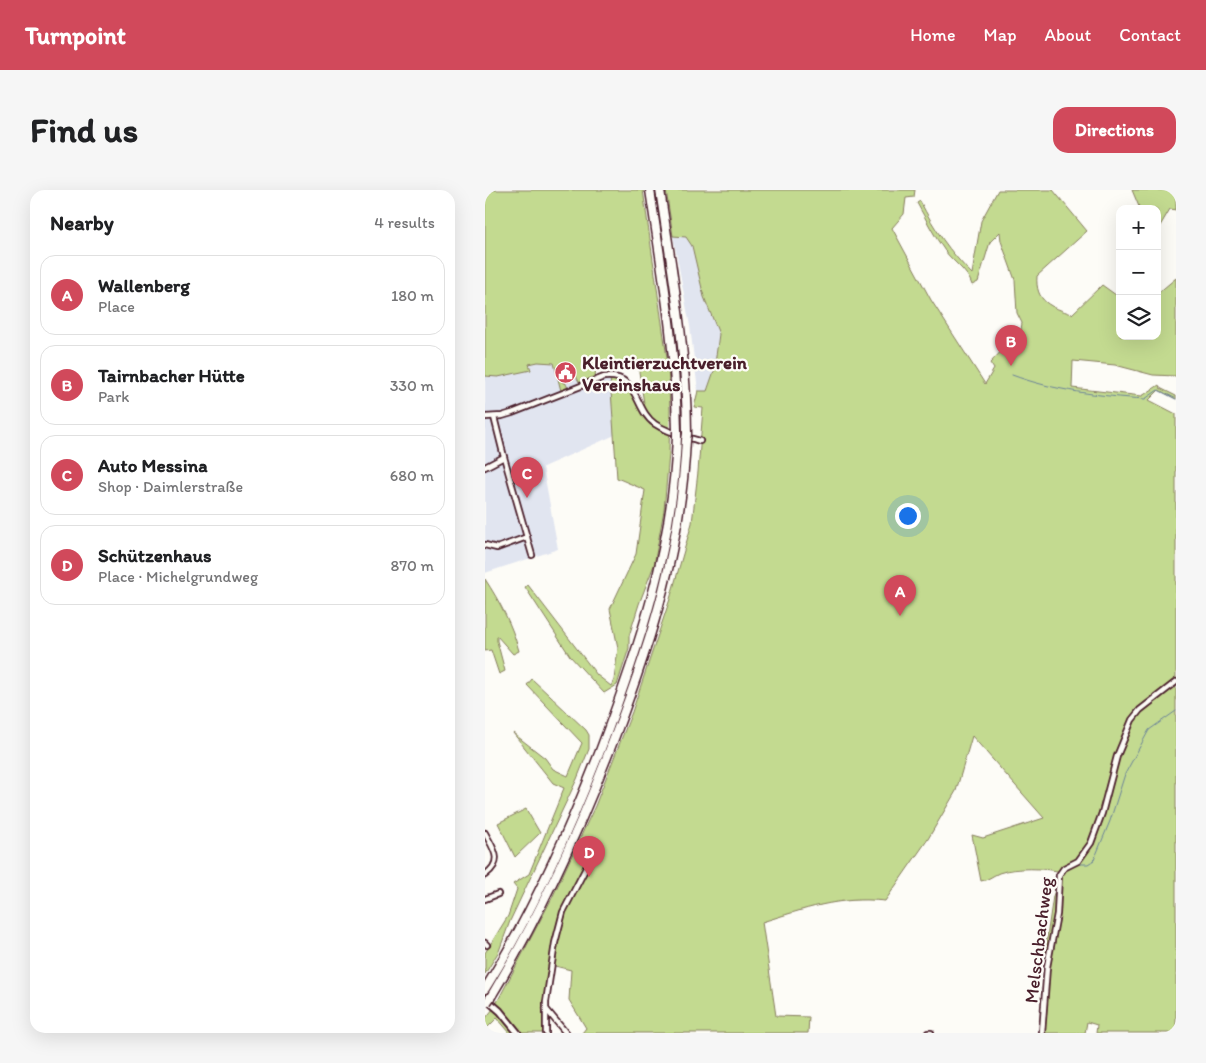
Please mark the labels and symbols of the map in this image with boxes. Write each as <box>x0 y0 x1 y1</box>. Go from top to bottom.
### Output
pin: B <box>995 325 1027 366</box>
place label: Kleintierzuchtverein Vereinshaus <box>582 351 748 396</box>
public building icon: Kleintierzuchtverein Vereinshaus <box>554 361 578 385</box>
pin: C <box>511 457 543 498</box>
your location <box>895 503 921 529</box>
pin: A <box>884 575 916 616</box>
pin: D <box>573 836 605 877</box>
street label: Melschbachweg <box>1019 875 1058 1005</box>

